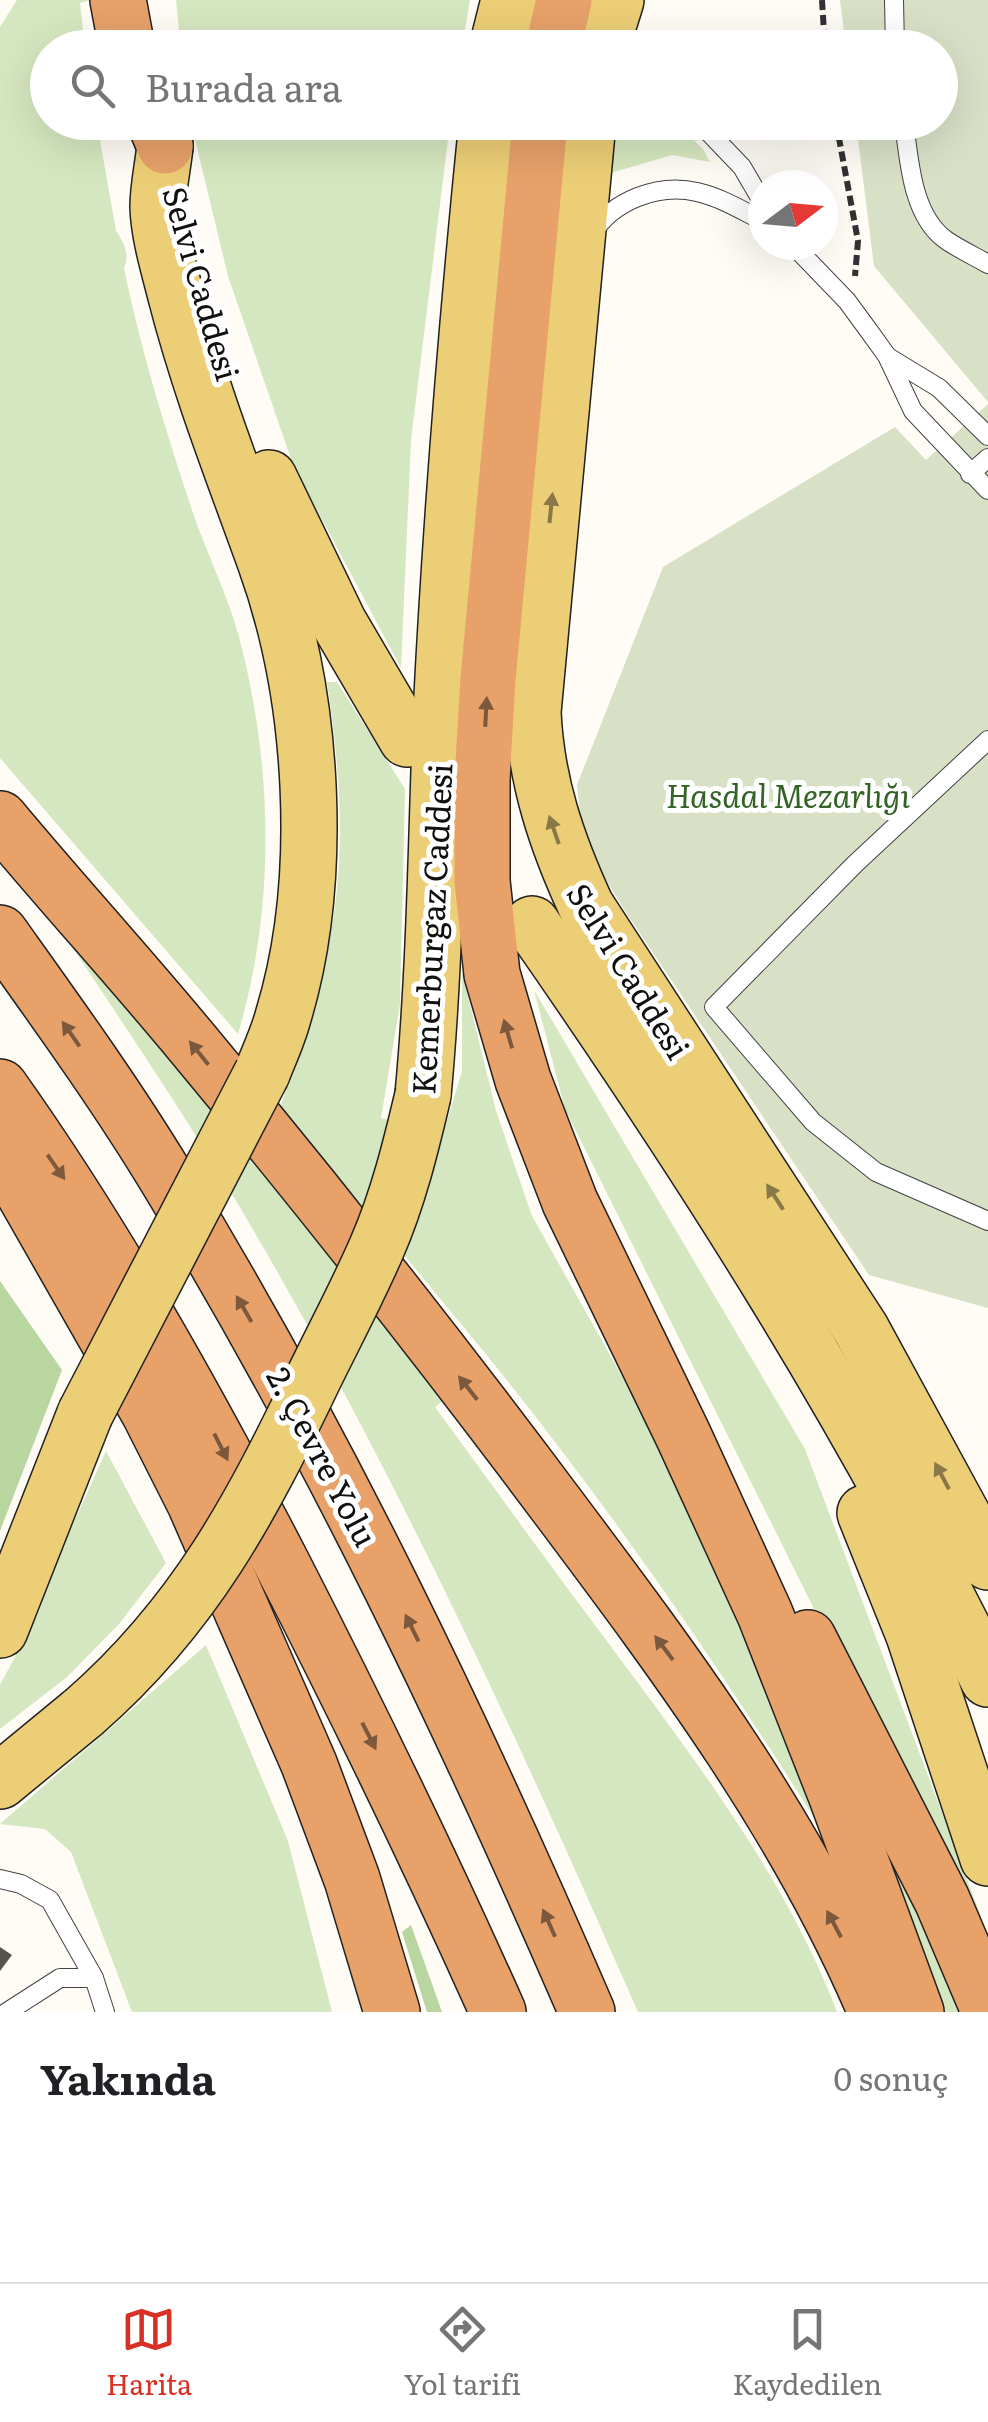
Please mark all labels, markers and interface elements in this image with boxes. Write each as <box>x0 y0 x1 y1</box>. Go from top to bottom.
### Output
search box <box>30 30 958 140</box>
text: Burada ara <box>145 57 342 114</box>
icon: search <box>65 58 120 113</box>
north arrow <box>748 170 838 260</box>
street label: Selvi Caddesi <box>152 180 254 386</box>
one-way arrow <box>543 492 559 524</box>
one-way arrow <box>478 695 494 727</box>
street label: Kemerburgaz Caddesi <box>397 762 463 1096</box>
park label: Hasdal Mezarlığı <box>666 770 911 818</box>
one-way arrow <box>546 815 561 845</box>
street label: Selvi Caddesi <box>557 873 703 1067</box>
one-way arrow <box>500 1018 515 1049</box>
one-way arrow <box>62 1021 82 1047</box>
one-way arrow <box>189 1040 211 1065</box>
one-way arrow <box>46 1154 65 1180</box>
one-way arrow <box>767 1184 785 1211</box>
one-way arrow <box>236 1295 253 1324</box>
street label: 2. Çevre Yolu <box>257 1358 391 1554</box>
one-way arrow <box>458 1375 479 1401</box>
one-way arrow <box>212 1432 229 1461</box>
one-way arrow <box>934 1462 952 1490</box>
one-way arrow <box>404 1613 421 1642</box>
one-way arrow <box>654 1635 674 1661</box>
one-way arrow <box>361 1722 378 1751</box>
one-way arrow <box>540 1908 557 1937</box>
one-way arrow <box>826 1909 843 1938</box>
text: Yakında <box>40 2046 216 2108</box>
text: 0 sonuç <box>834 2053 948 2101</box>
tab: Harita <box>106 2302 192 2404</box>
tab: Yol tarifi <box>404 2302 521 2404</box>
tab: Kaydedilen <box>733 2302 882 2404</box>

